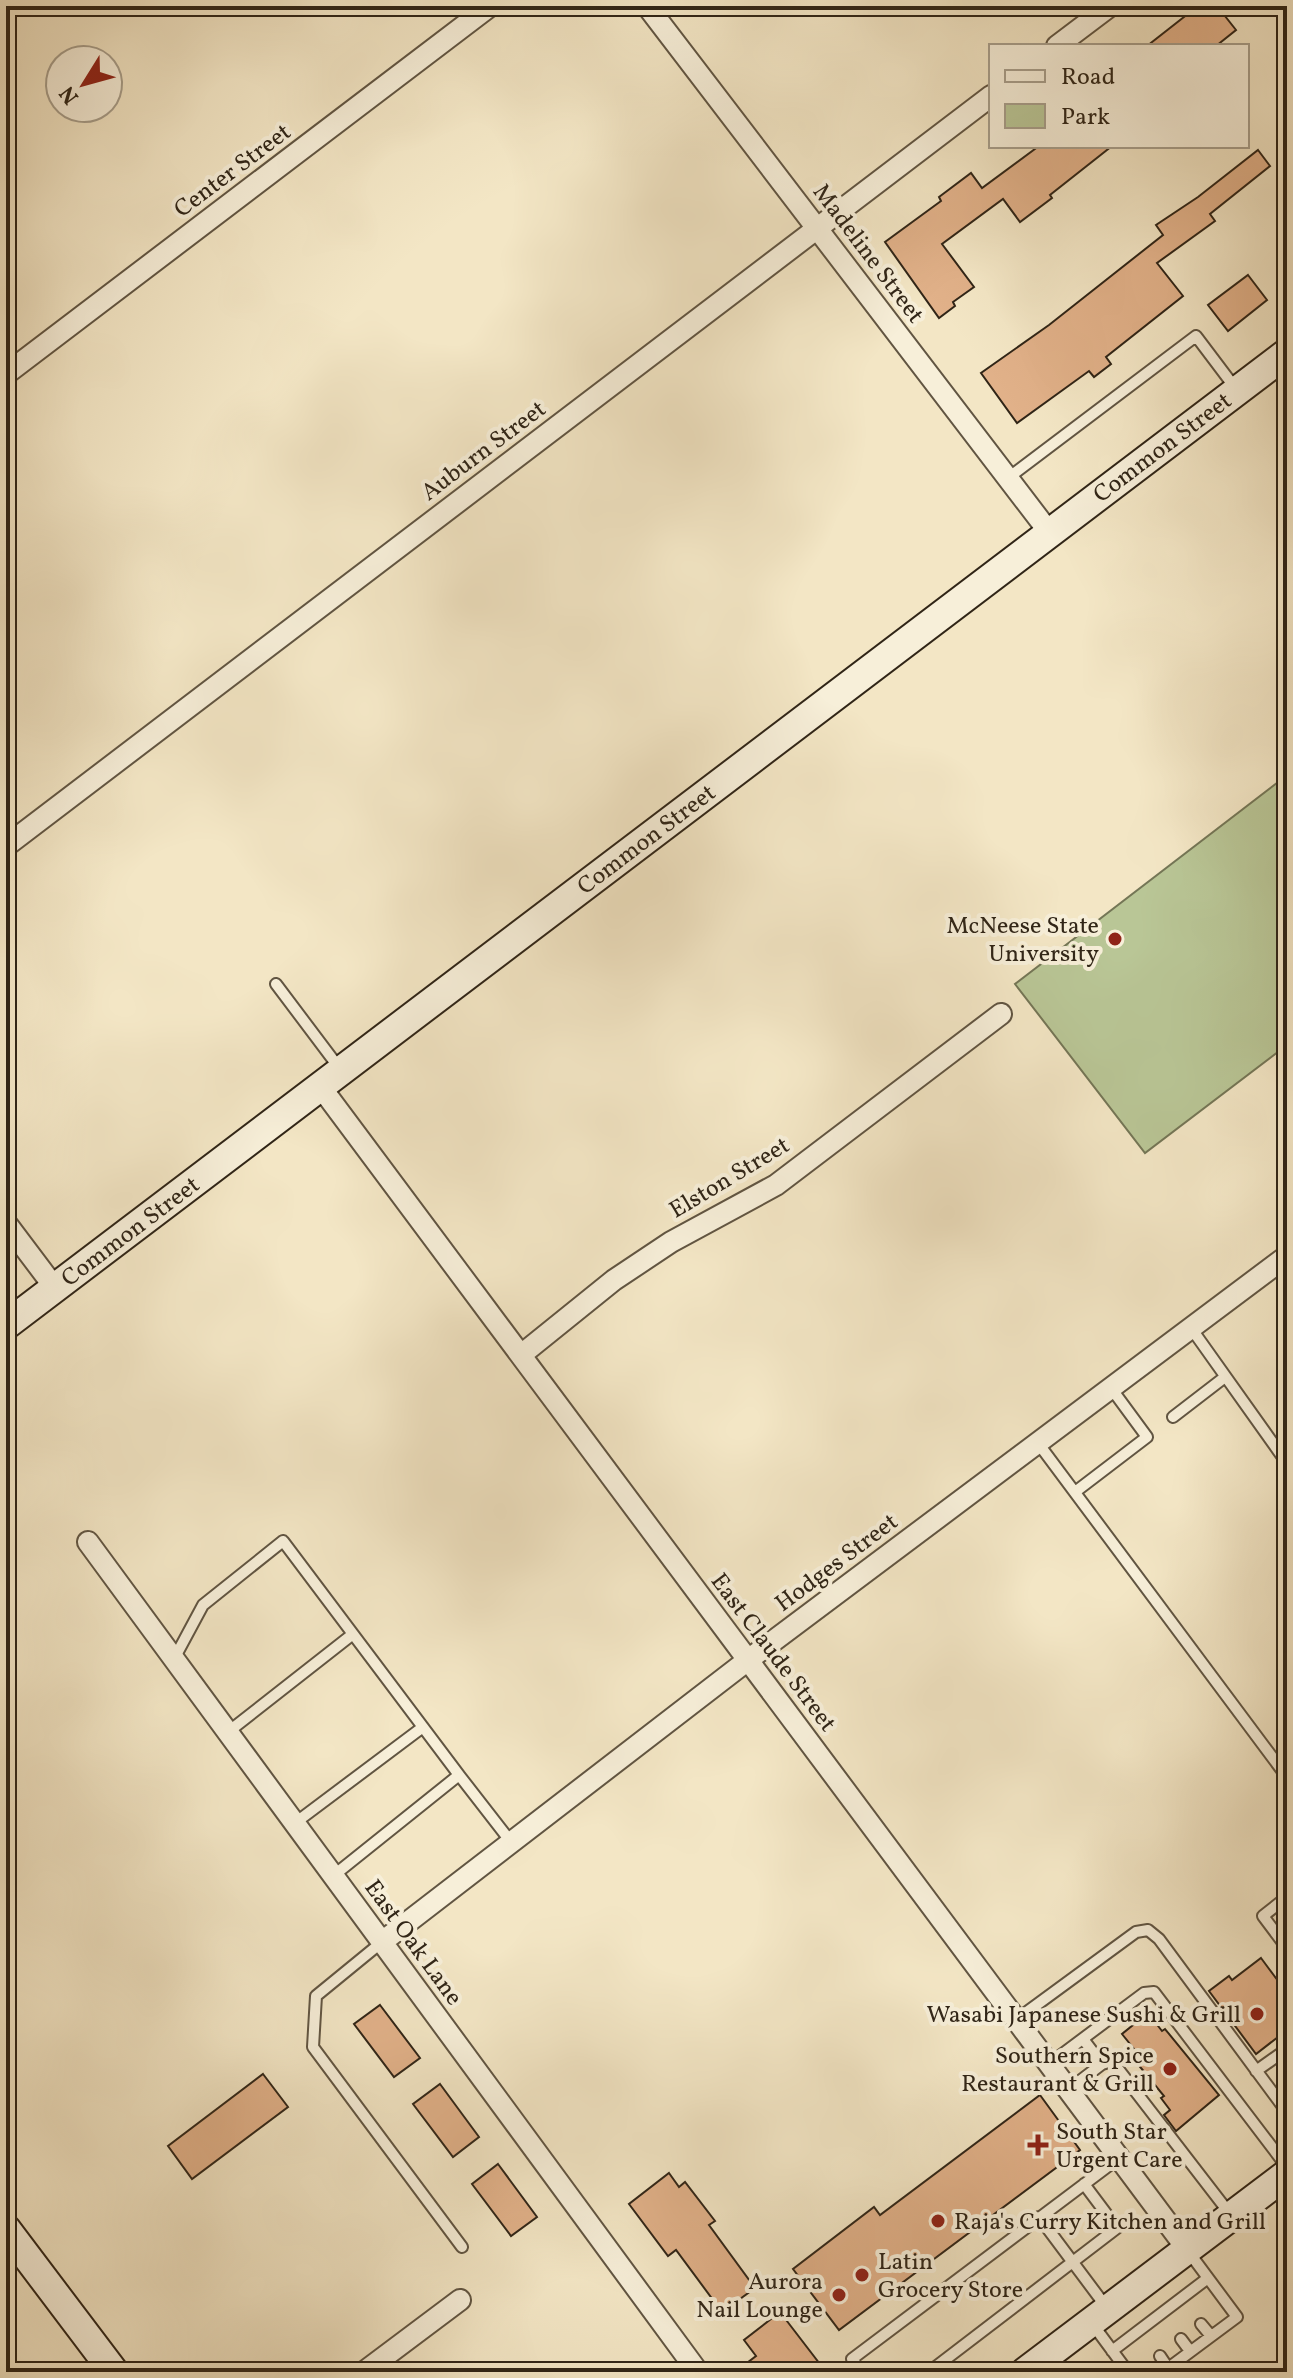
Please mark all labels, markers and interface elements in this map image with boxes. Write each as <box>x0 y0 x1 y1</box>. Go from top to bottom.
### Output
north arrow <box>44 44 124 124</box>
legend <box>989 44 1249 148</box>
text: Road <box>1061 61 1115 95</box>
text: N <box>53 79 87 110</box>
text: Park <box>1061 101 1110 135</box>
street label: Center Street <box>168 116 299 227</box>
street label: Madeline Street <box>804 177 931 331</box>
street label: Common Street <box>1087 385 1240 512</box>
street label: Auburn Street <box>415 393 554 510</box>
street label: Common Street <box>571 777 724 904</box>
place label: McNeese State University <box>947 910 1099 972</box>
marker: McNeese State University <box>1106 930 1124 948</box>
street label: Elston Street <box>663 1129 797 1228</box>
street label: Common Street <box>55 1169 208 1296</box>
street label: Hodges Street <box>769 1506 906 1621</box>
street label: East Claude Street <box>701 1567 843 1740</box>
street label: East Oak Lane <box>355 1873 470 2013</box>
place label: Wasabi Japanese Sushi & Grill <box>926 1999 1241 2033</box>
marker: Wasabi Japanese Sushi & Grill <box>1248 2005 1266 2023</box>
place label: Southern Spice Restaurant & Grill <box>961 2040 1154 2102</box>
marker: Southern Spice Restaurant & Grill <box>1161 2060 1179 2078</box>
place label: South Star Urgent Care <box>1056 2116 1183 2178</box>
marker: South Star Urgent Care <box>1027 2134 1049 2156</box>
place label: Raja's Curry Kitchen and Grill <box>954 2206 1266 2240</box>
marker: Raja's Curry Kitchen and Grill <box>929 2212 947 2230</box>
place label: Latin Grocery Store <box>878 2246 1023 2308</box>
place label: Aurora Nail Lounge <box>696 2266 823 2328</box>
marker: Latin Grocery Store <box>853 2266 871 2284</box>
marker: Aurora Nail Lounge <box>830 2286 848 2304</box>

